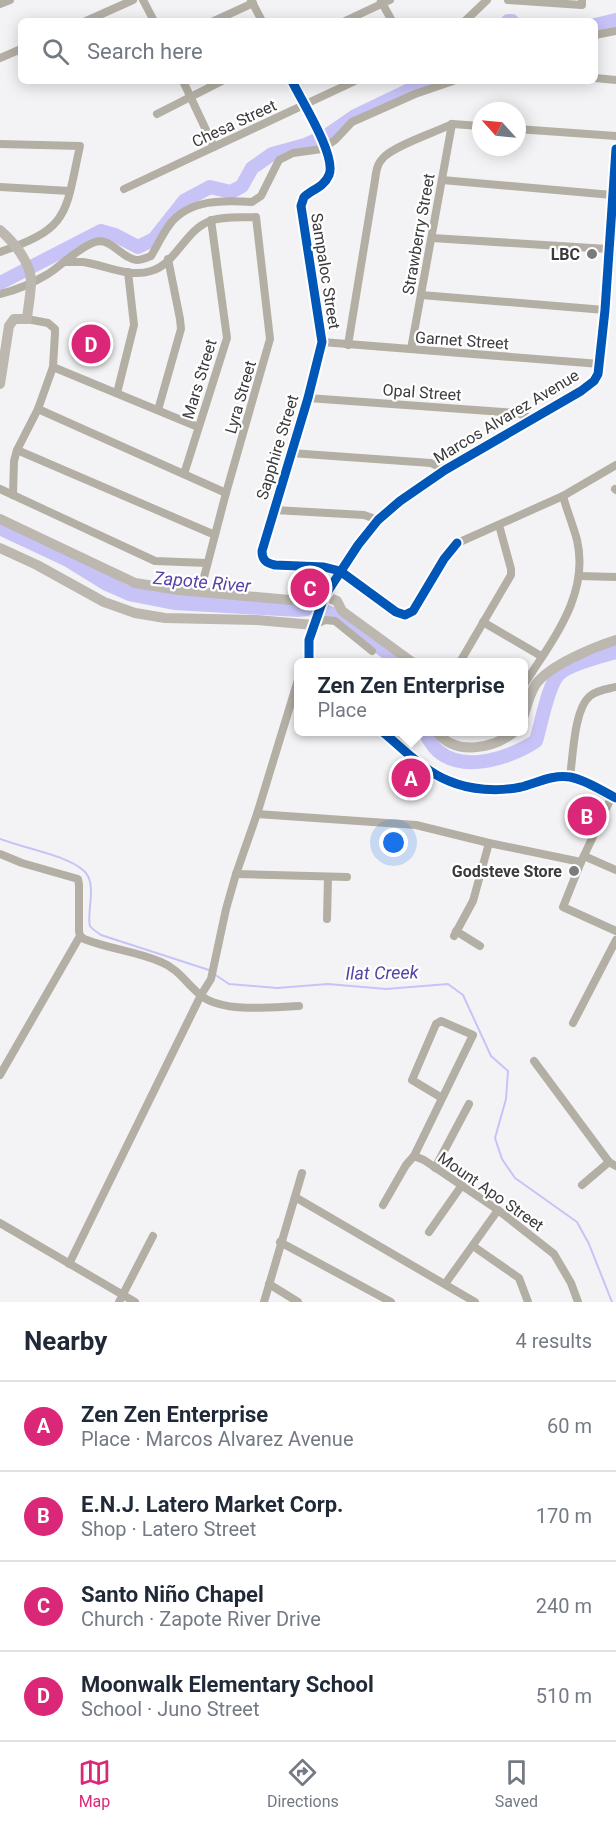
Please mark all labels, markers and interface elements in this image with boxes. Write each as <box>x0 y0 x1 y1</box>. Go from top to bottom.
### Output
search box <box>18 18 598 84</box>
icon: search <box>39 35 72 68</box>
text: Search here <box>87 39 203 64</box>
street label: Chesa Street <box>189 96 279 151</box>
north arrow <box>472 102 526 156</box>
street label: Strawberry Street <box>398 172 439 296</box>
street label: Sampaloc Street <box>307 212 344 331</box>
place label: LBC <box>551 245 580 264</box>
marker: LBC <box>585 247 599 261</box>
pin: D <box>72 322 110 366</box>
street label: Garnet Street <box>415 328 509 353</box>
street label: Mars Street <box>178 337 221 421</box>
street label: Lyra Street <box>221 358 260 436</box>
street label: Marcos Alvarez Avenue <box>430 365 582 467</box>
street label: Opal Street <box>382 380 462 405</box>
street label: Sapphire Street <box>252 392 302 502</box>
pin: C <box>290 566 330 610</box>
water label: Zapote River <box>151 567 253 596</box>
popup <box>294 658 528 736</box>
text: Zen Zen Enterprise <box>317 673 505 698</box>
text: Place <box>317 698 367 722</box>
pin: A <box>392 756 430 800</box>
pin: B <box>568 794 606 838</box>
your location <box>379 828 408 857</box>
place label: Godsteve Store <box>452 862 562 881</box>
marker: Godsteve Store <box>567 864 581 878</box>
water label: Ilat Creek <box>345 961 420 984</box>
street label: Mount Apo Street <box>434 1148 547 1235</box>
text: Nearby <box>24 1326 107 1356</box>
text: 4 results <box>516 1329 592 1353</box>
text: Zen Zen Enterprise <box>81 1402 268 1427</box>
text: A <box>37 1414 50 1438</box>
text: 60 m <box>547 1414 592 1438</box>
text: Place · Marcos Alvarez Avenue <box>81 1427 353 1451</box>
text: E.N.J. Latero Market Corp. <box>81 1492 343 1517</box>
text: B <box>37 1504 50 1528</box>
text: 170 m <box>536 1504 592 1528</box>
text: Shop · Latero Street <box>81 1517 256 1541</box>
text: Santo Niño Chapel <box>81 1582 264 1607</box>
text: C <box>37 1594 50 1618</box>
text: 240 m <box>536 1594 592 1618</box>
text: Church · Zapote River Drive <box>81 1607 321 1631</box>
text: Moonwalk Elementary School <box>81 1672 374 1697</box>
text: D <box>37 1684 50 1708</box>
text: 510 m <box>536 1684 592 1708</box>
text: School · Juno Street <box>81 1697 259 1721</box>
tab: Map <box>78 1756 111 1811</box>
tab: Directions <box>267 1756 339 1811</box>
tab: Saved <box>495 1756 538 1811</box>

